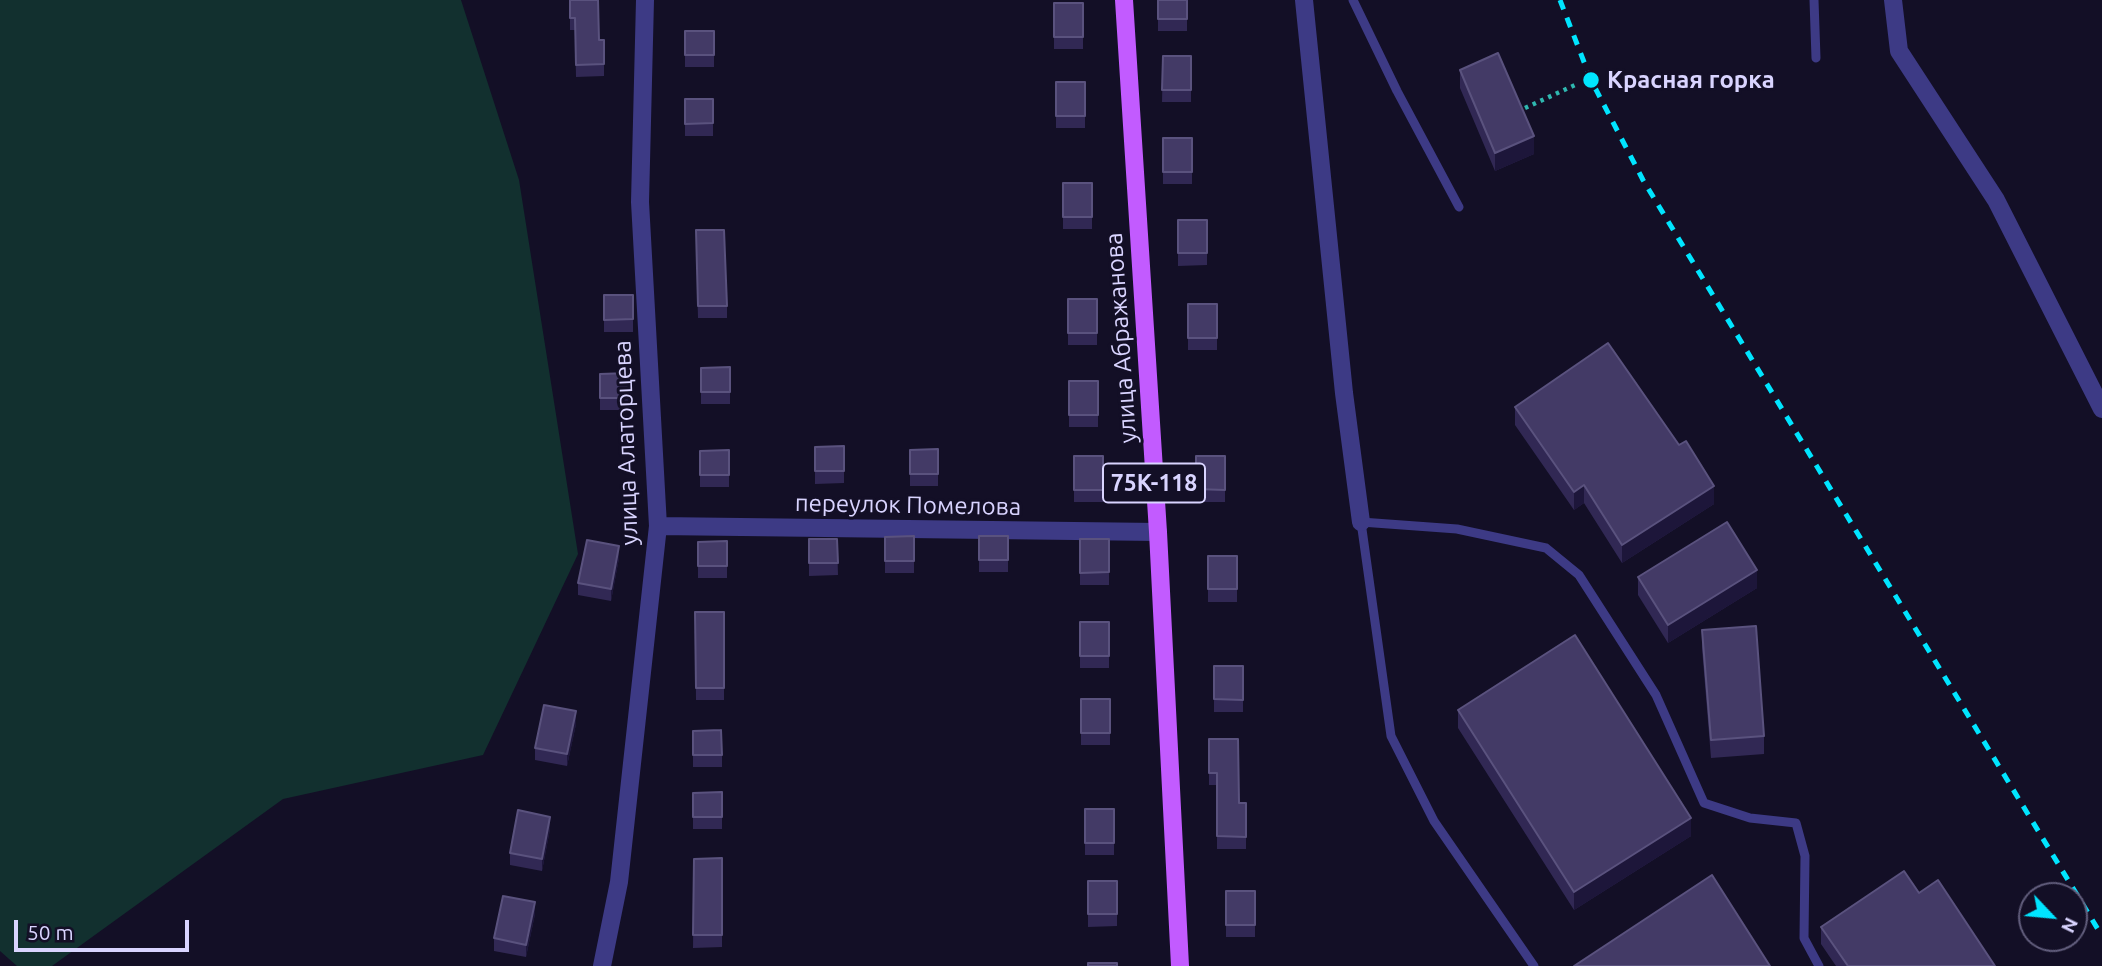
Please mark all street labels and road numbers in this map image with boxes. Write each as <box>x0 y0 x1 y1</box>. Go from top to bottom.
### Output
street label: улица Абражанова <box>1099 232 1143 444</box>
street label: улица Алаторцева <box>608 340 644 546</box>
road number: 75К-118 <box>1103 463 1205 503</box>
street label: переулок Помелова <box>795 489 1021 521</box>

